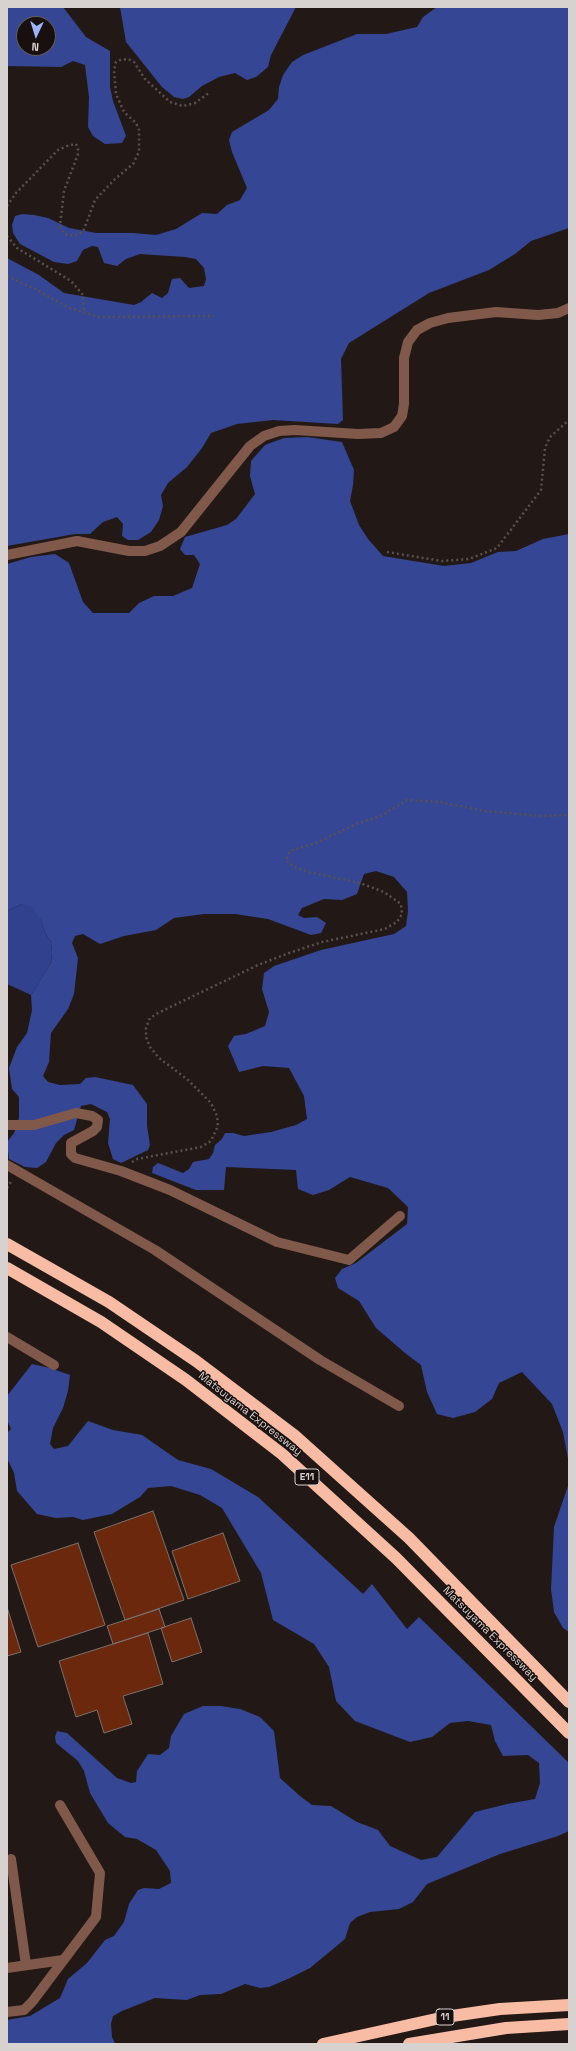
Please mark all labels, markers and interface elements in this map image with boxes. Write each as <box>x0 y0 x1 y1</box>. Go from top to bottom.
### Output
north arrow <box>16 16 56 56</box>
text: N <box>31 40 39 54</box>
street label: Matsuyama Expressway <box>195 1369 305 1459</box>
road number: E11 <box>295 1469 319 1485</box>
street label: Matsuyama Expressway <box>440 1584 540 1684</box>
road number: 11 <box>436 2009 454 2025</box>

